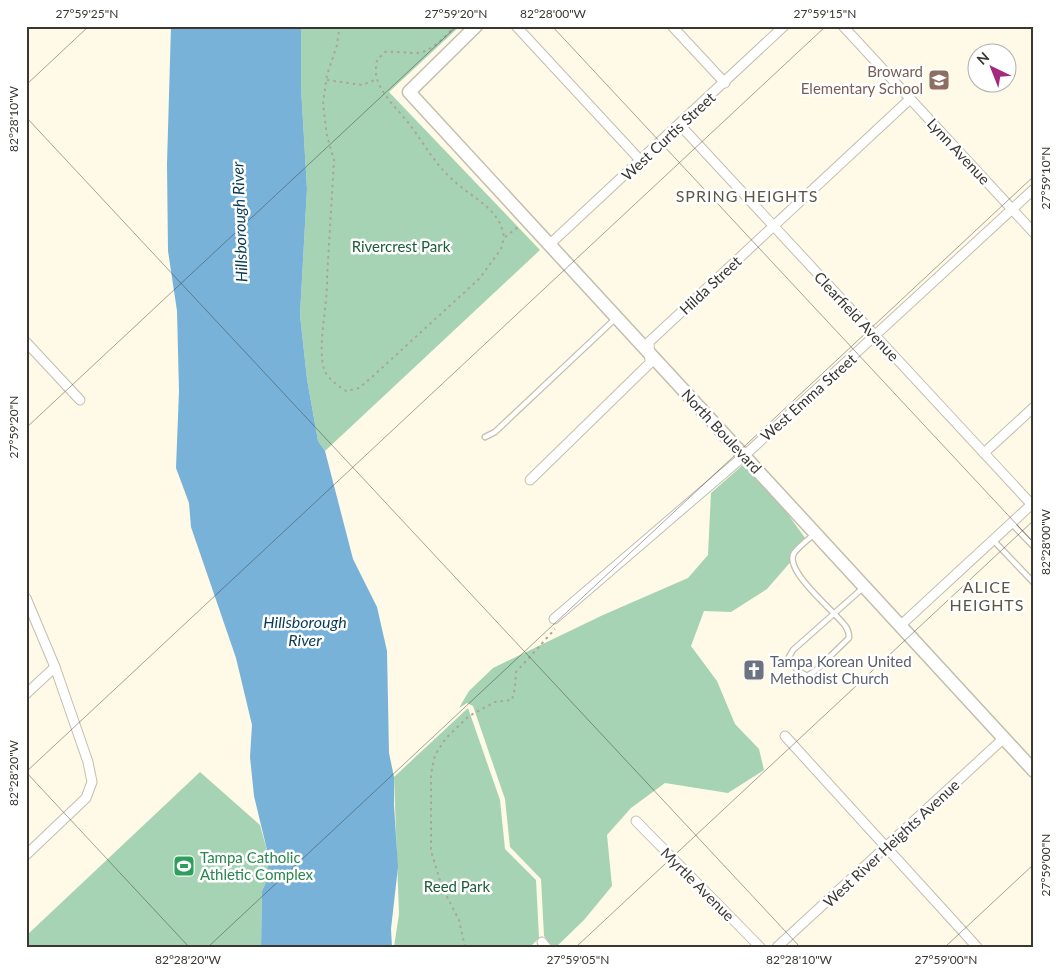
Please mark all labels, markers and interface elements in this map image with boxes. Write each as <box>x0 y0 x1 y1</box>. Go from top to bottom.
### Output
text: 27°59'25"N <box>56 6 118 21</box>
text: 27°59'20"N <box>425 6 487 21</box>
text: 82°28'00"W <box>520 6 587 21</box>
text: 27°59'15"N <box>794 6 856 21</box>
north arrow <box>968 42 1018 92</box>
text: N <box>973 48 993 68</box>
place label: Broward Elementary School <box>801 62 923 97</box>
school or university icon: Broward Elementary School <box>927 68 951 92</box>
text: 82°28'10"W <box>6 85 21 152</box>
street label: West Curtis Street <box>618 88 719 184</box>
street label: Lynn Avenue <box>924 114 994 188</box>
text: 27°59'10"N <box>1038 147 1053 209</box>
water label: Hillsborough River <box>227 161 251 283</box>
district label: SPRING HEIGHTS <box>676 186 818 205</box>
park label: Rivercrest Park <box>352 237 451 255</box>
street label: Hilda Street <box>675 252 745 318</box>
street label: Clearfield Avenue <box>811 268 903 365</box>
street label: West Emma Street <box>757 349 860 445</box>
street label: North Boulevard <box>678 385 766 477</box>
text: 27°59'20"N <box>6 396 21 458</box>
text: 82°28'00"W <box>1038 508 1053 575</box>
district label: ALICE HEIGHTS <box>950 577 1024 614</box>
water label: Hillsborough River <box>263 612 347 649</box>
place label: Tampa Korean United Methodist Church <box>770 652 912 687</box>
church icon: Tampa Korean United Methodist Church <box>742 658 766 682</box>
text: 82°28'20"W <box>6 739 21 806</box>
street label: West River Heights Avenue <box>819 775 963 911</box>
text: 27°59'00"N <box>1038 834 1053 896</box>
street label: Myrtle Avenue <box>657 843 739 925</box>
place label: Tampa Catholic Athletic Complex <box>200 848 314 883</box>
sports icon: Tampa Catholic Athletic Complex <box>172 854 196 878</box>
park label: Reed Park <box>424 877 491 895</box>
text: 82°28'20"W <box>155 952 222 967</box>
text: 27°59'05"N <box>547 952 609 967</box>
text: 82°28'10"W <box>766 952 833 967</box>
text: 27°59'00"N <box>915 952 977 967</box>

